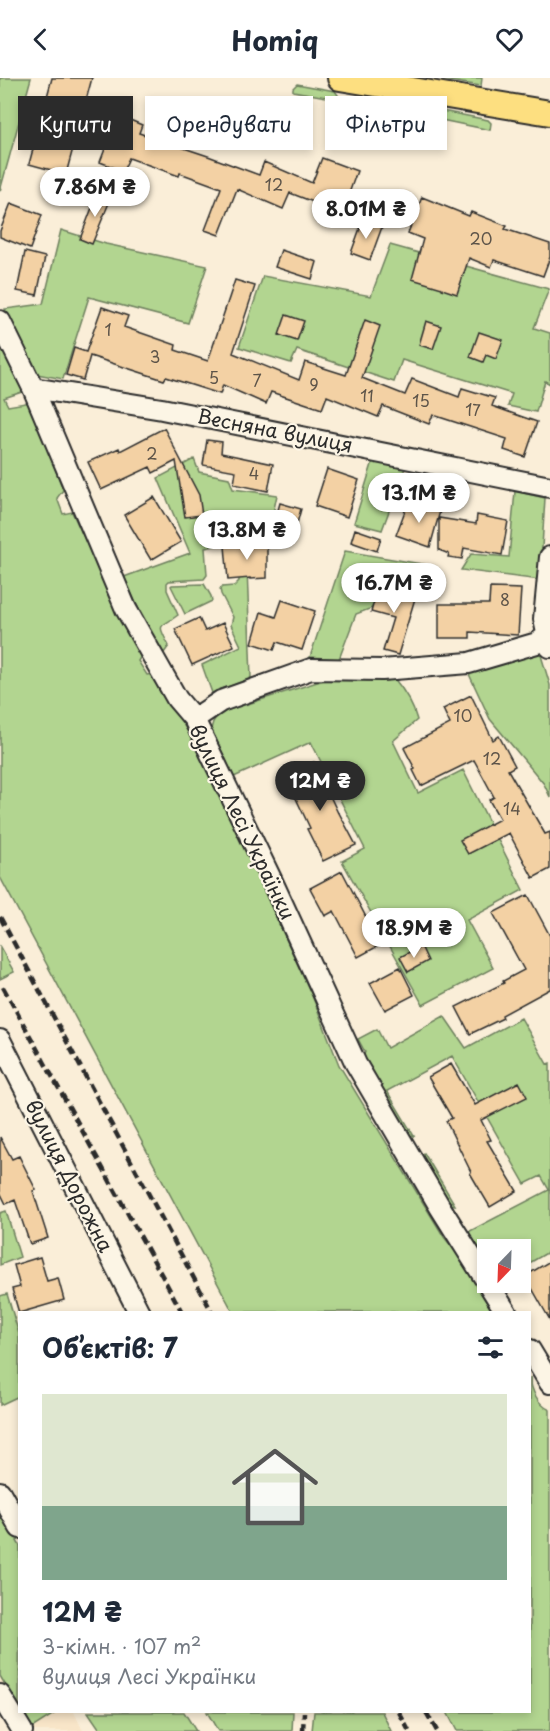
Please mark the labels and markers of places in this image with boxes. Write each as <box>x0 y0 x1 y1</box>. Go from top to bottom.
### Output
pin: 7.86M ₴ <box>40 167 150 218</box>
pin: 8.01M ₴ <box>311 189 421 240</box>
pin: 13.1M ₴ <box>364 473 474 524</box>
pin: 13.8M ₴ <box>192 510 302 561</box>
pin: 16.7M ₴ <box>339 563 449 614</box>
pin: 12M ₴ <box>278 761 362 812</box>
pin: 18.9M ₴ <box>359 908 469 959</box>

